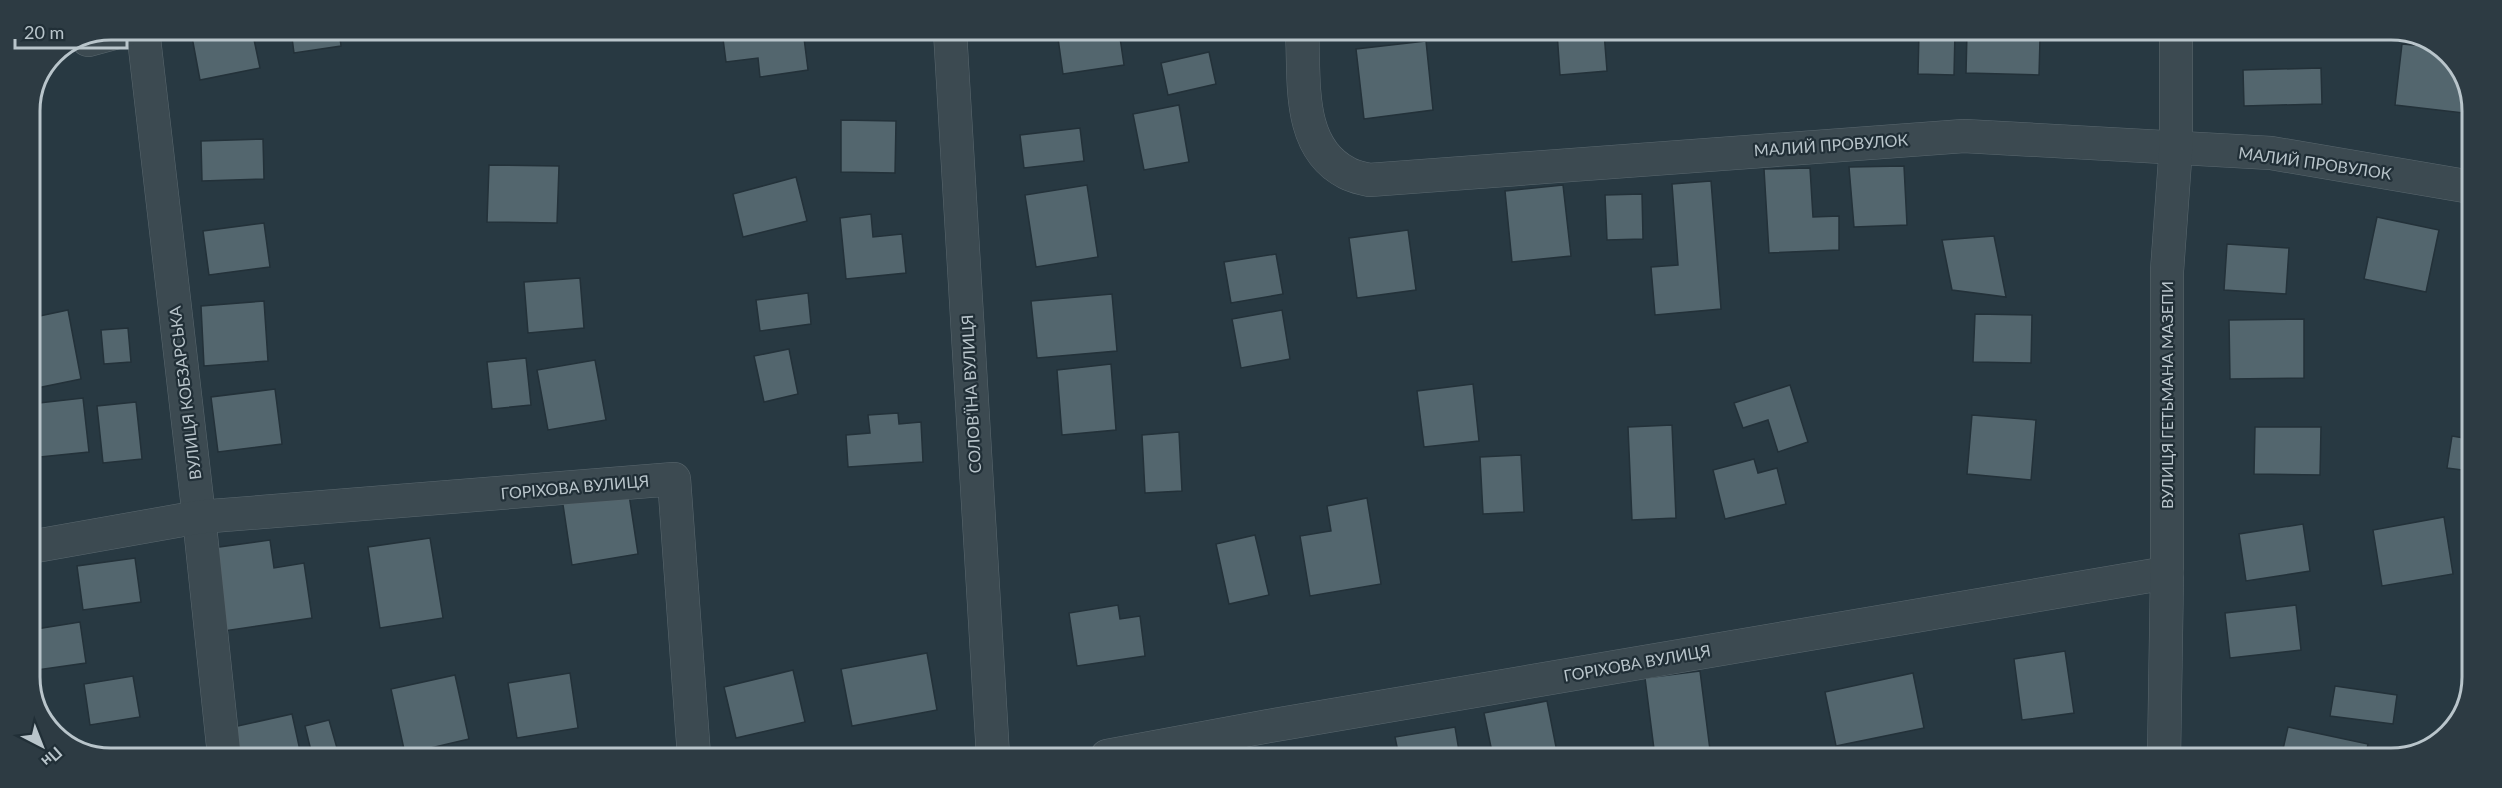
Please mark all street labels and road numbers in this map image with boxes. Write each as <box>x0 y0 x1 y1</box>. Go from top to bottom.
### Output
street label: МАЛИЙ ПРОВУЛОК <box>1753 130 1909 159</box>
street label: МАЛИЙ ПРОВУЛОК <box>2237 142 2393 183</box>
street label: ВУЛИЦЯ ГЕТЬМАНА МАЗЕПИ <box>2157 281 2176 509</box>
street label: ВУЛИЦЯ КОБЗАРСЬКА <box>164 305 205 481</box>
street label: СОЛОВ'ЇНА ВУЛИЦЯ <box>957 314 984 474</box>
street label: ГОРІХОВА ВУЛИЦЯ <box>500 471 650 502</box>
street label: ГОРІХОВА ВУЛИЦЯ <box>1562 640 1712 685</box>

